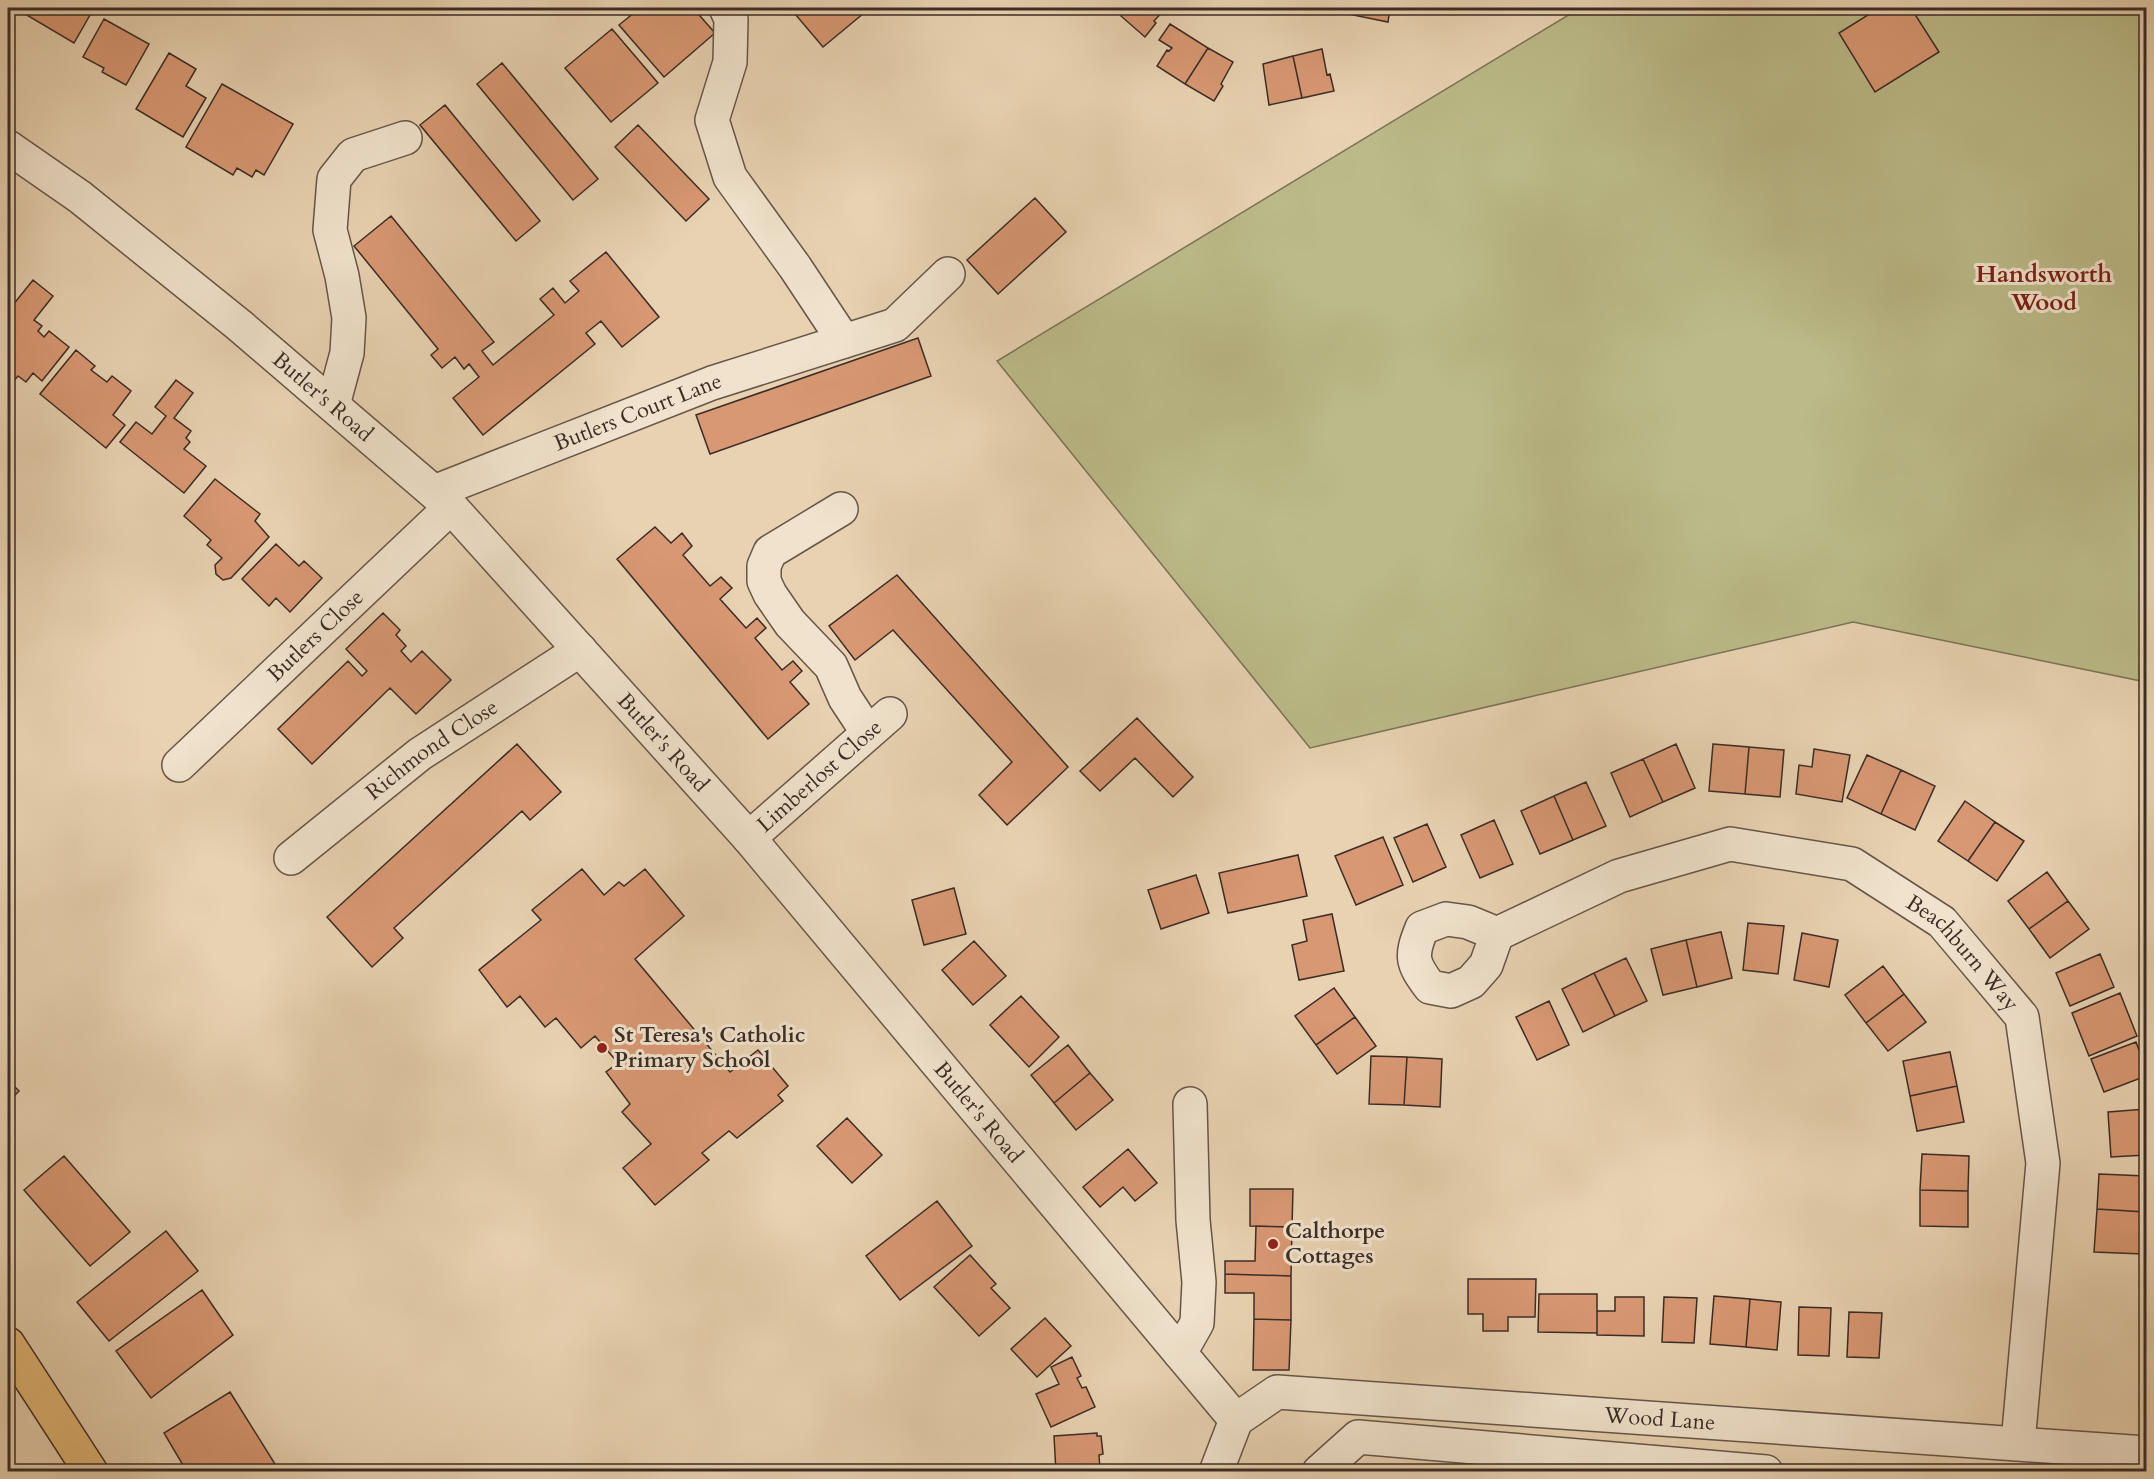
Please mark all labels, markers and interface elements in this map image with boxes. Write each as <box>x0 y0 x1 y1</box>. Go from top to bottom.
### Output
district label: Handsworth Wood <box>1976 258 2112 319</box>
street label: Butler's Road <box>266 345 380 449</box>
street label: Butlers Court Lane <box>550 366 725 459</box>
street label: Butlers Close <box>261 583 370 689</box>
street label: Butler's Road <box>610 686 716 799</box>
street label: Richmond Close <box>359 692 504 807</box>
street label: Limberlost Close <box>751 713 889 839</box>
street label: Beachburn Way <box>1900 888 2026 1018</box>
place label: St Teresa's Catholic Primary School <box>614 1020 805 1075</box>
marker: St Teresa's Catholic Primary School <box>595 1041 609 1055</box>
street label: Butler's Road <box>927 1055 1030 1170</box>
place label: Calthorpe Cottages <box>1285 1216 1385 1271</box>
marker: Calthorpe Cottages <box>1266 1237 1280 1251</box>
street label: Wood Lane <box>1602 1400 1716 1438</box>

